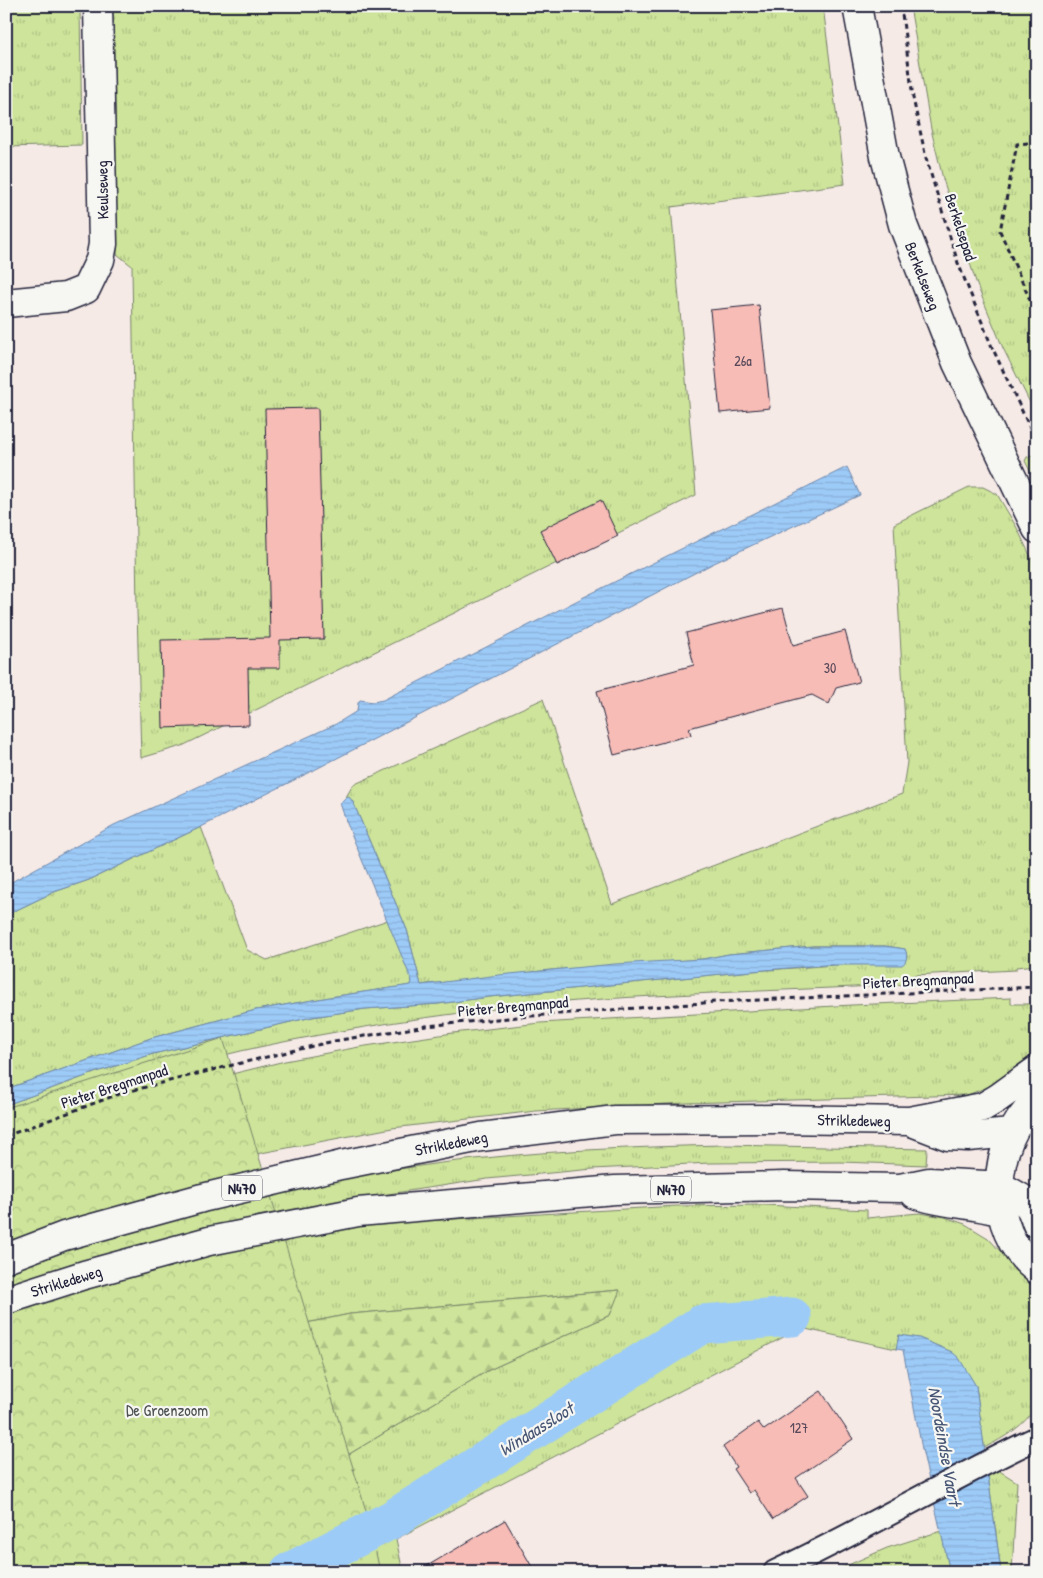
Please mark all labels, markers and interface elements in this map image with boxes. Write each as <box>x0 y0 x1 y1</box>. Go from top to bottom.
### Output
street label: Keulseweg <box>90 160 114 220</box>
street label: Berkelsepad <box>940 190 982 264</box>
street label: Berkelseweg <box>900 239 946 313</box>
house number: 26a <box>734 351 752 370</box>
house number: 30 <box>824 658 836 677</box>
street label: Pieter Bregmanpad <box>862 966 974 994</box>
street label: Pieter Bregmanpad <box>457 990 569 1022</box>
street label: Pieter Bregmanpad <box>58 1058 170 1114</box>
street label: Strikledeweg <box>817 1108 891 1132</box>
street label: Strikledeweg <box>413 1125 489 1161</box>
road number: N470 <box>222 1176 262 1200</box>
road number: N470 <box>651 1176 691 1202</box>
street label: Strikledeweg <box>28 1260 104 1302</box>
water label: Noordeindse Vaart <box>922 1385 968 1510</box>
water label: Windaassloot <box>494 1395 581 1462</box>
park label: De Groenzoom <box>126 1399 208 1421</box>
house number: 127 <box>790 1418 808 1437</box>

